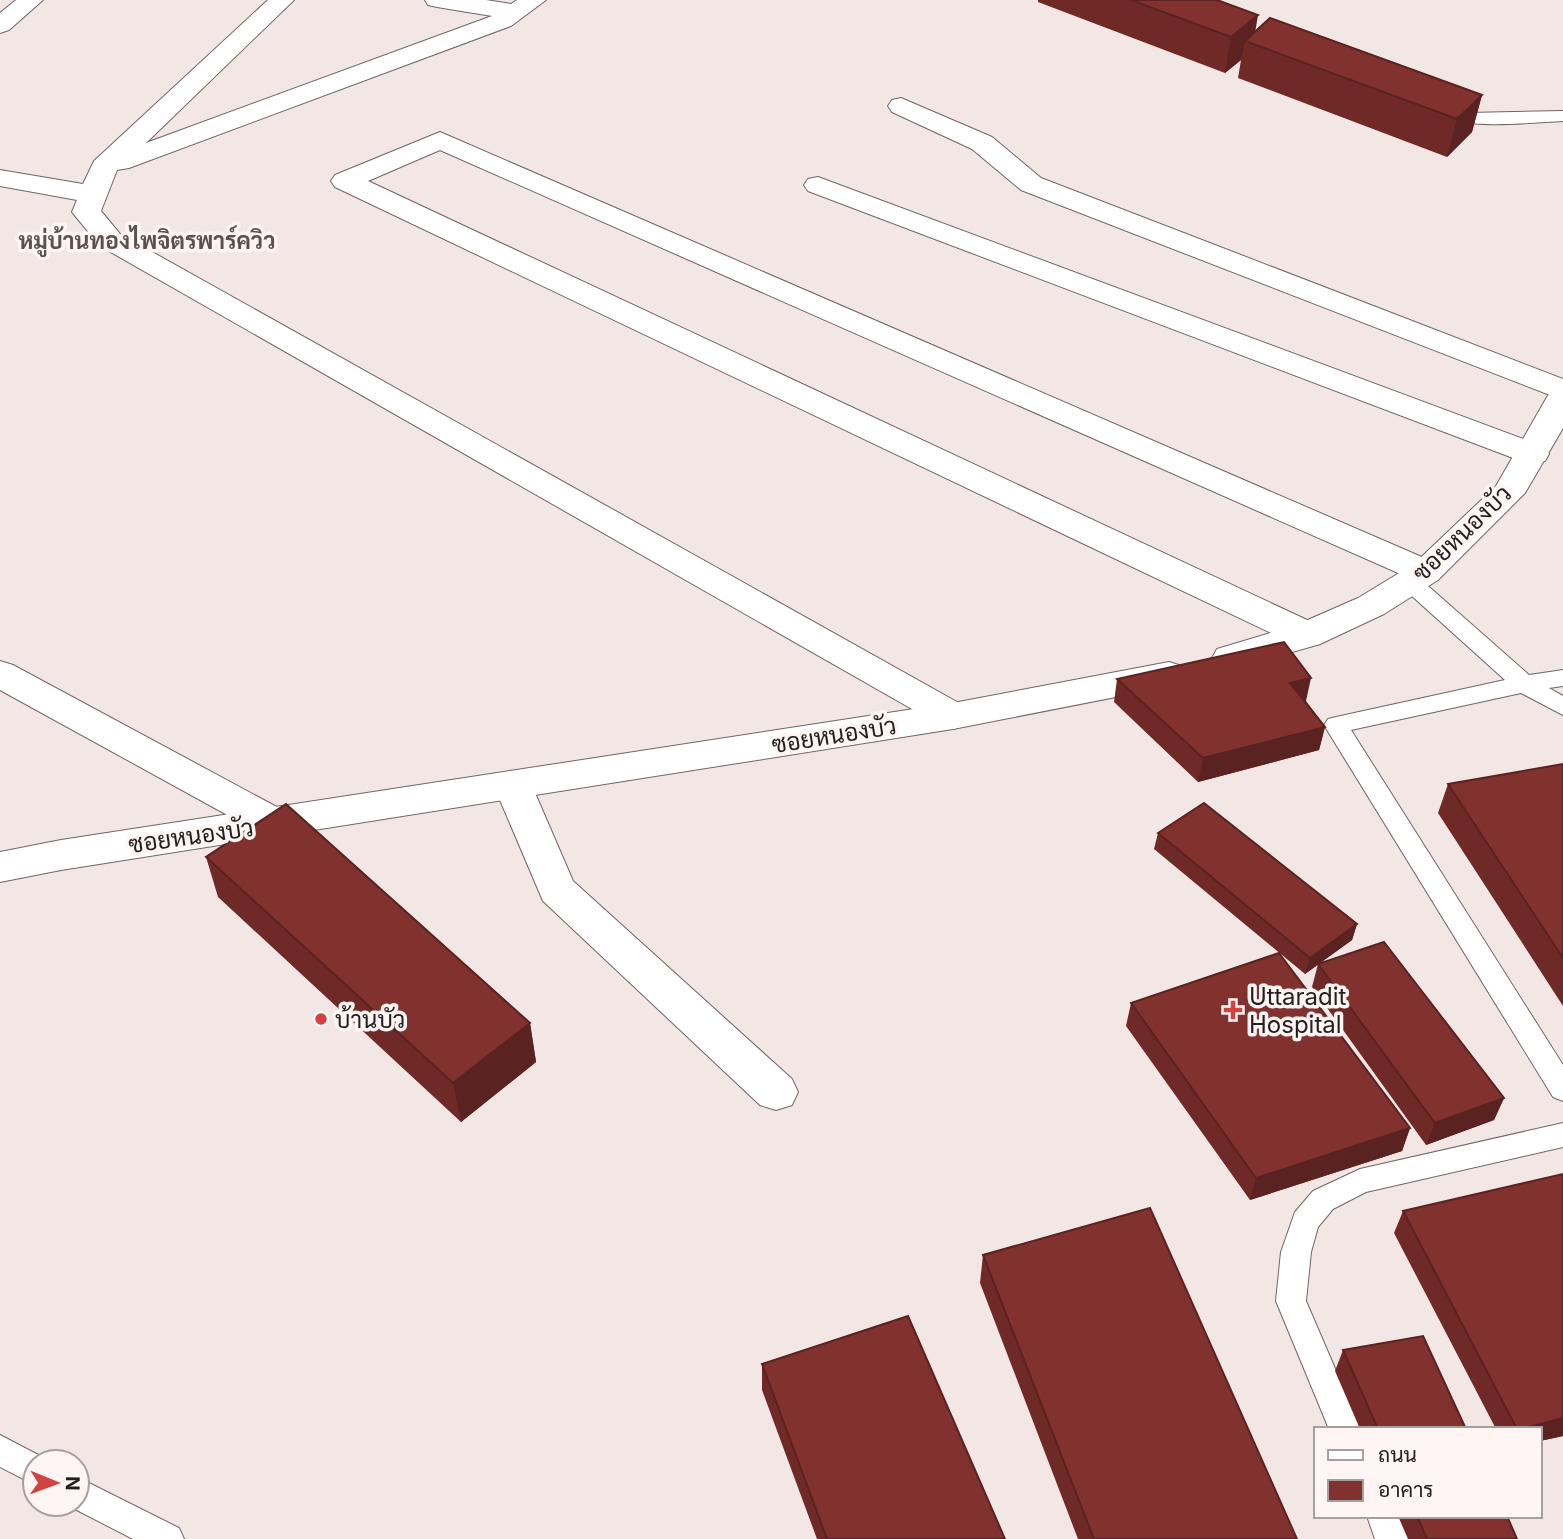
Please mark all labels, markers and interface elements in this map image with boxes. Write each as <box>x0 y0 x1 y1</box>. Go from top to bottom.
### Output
district label: หมู่บ้านทองไพจิตรพาร์ควิว <box>19 225 275 257</box>
street label: ซอยหนองบัว <box>1407 479 1517 587</box>
street label: ซอยหนองบัว <box>770 711 898 759</box>
street label: ซอยหนองบัว <box>127 813 255 859</box>
place label: Uttaradit Hospital <box>1249 982 1347 1039</box>
marker: Uttaradit Hospital <box>1223 1000 1243 1020</box>
place label: บ้านบัว <box>335 1005 405 1034</box>
marker: บ้านบัว <box>313 1011 329 1027</box>
legend <box>1314 1427 1542 1518</box>
text: ถนน <box>1378 1442 1417 1467</box>
north arrow <box>21 1448 91 1518</box>
text: N <box>61 1476 84 1491</box>
text: อาคาร <box>1378 1477 1434 1502</box>

